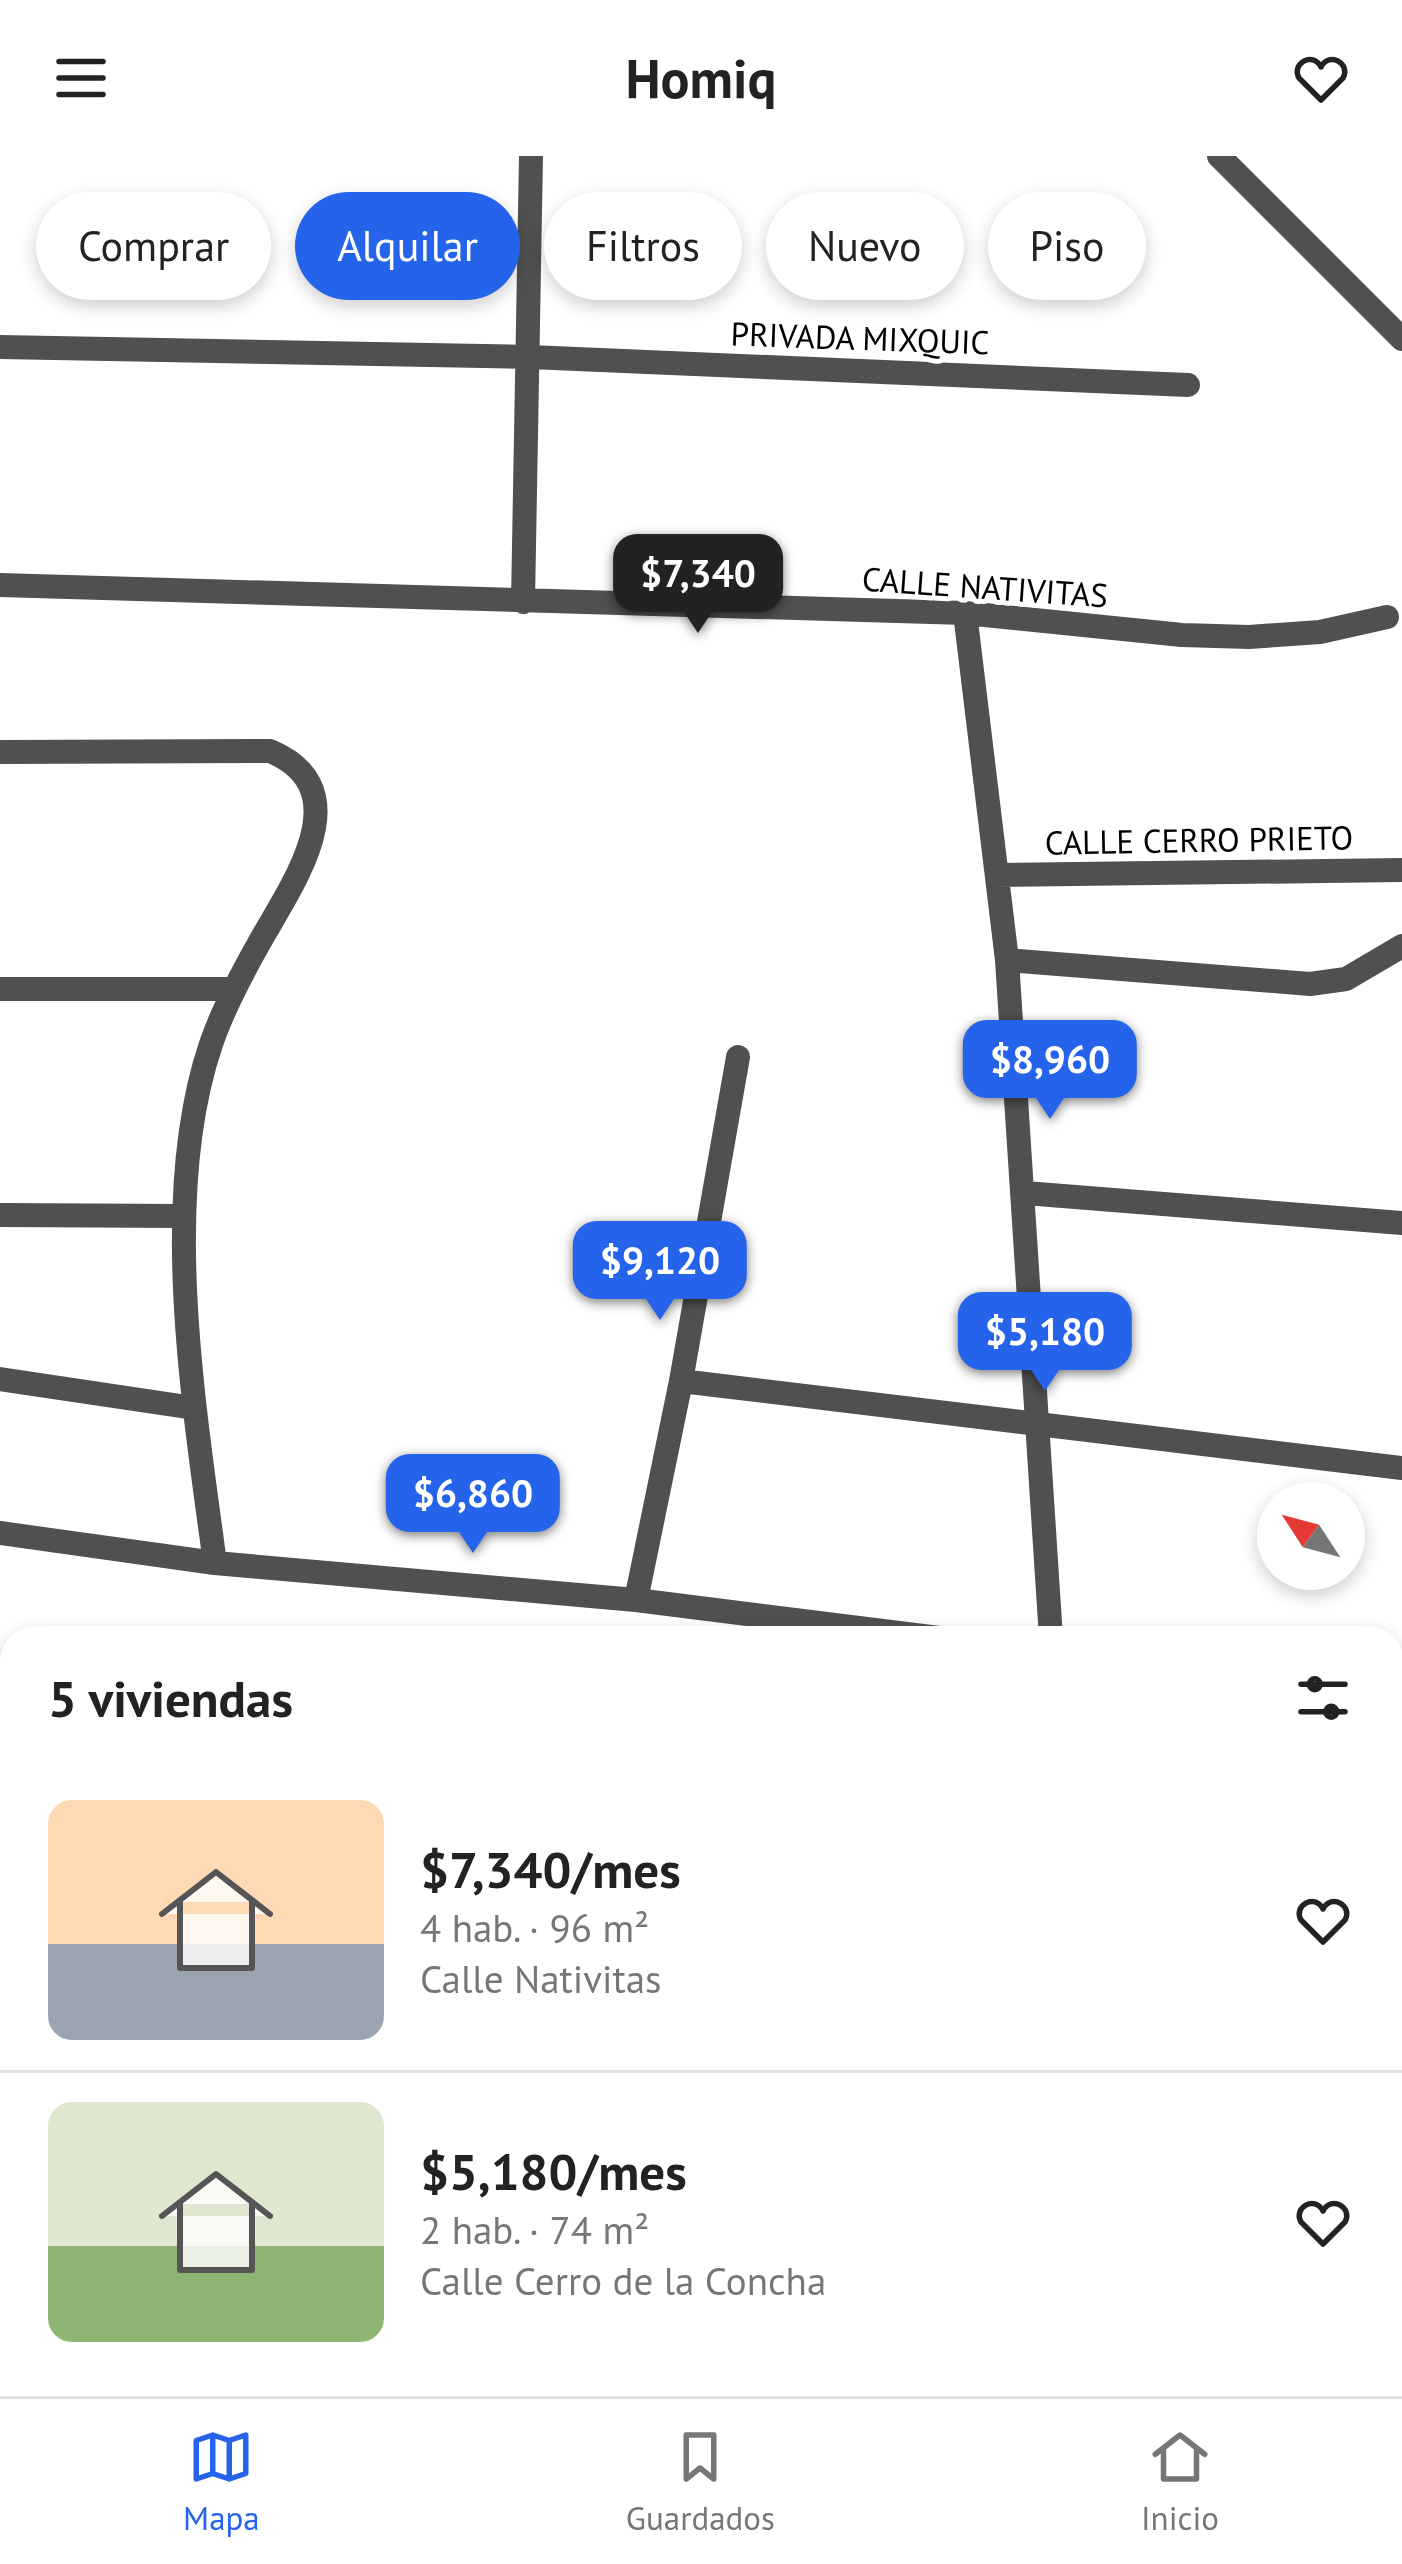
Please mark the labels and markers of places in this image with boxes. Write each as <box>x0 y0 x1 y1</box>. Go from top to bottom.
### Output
pin: $7,340 <box>600 534 796 636</box>
pin: $8,960 <box>952 1020 1148 1122</box>
pin: $9,120 <box>562 1221 758 1323</box>
pin: $5,180 <box>947 1292 1143 1394</box>
pin: $6,860 <box>375 1454 571 1556</box>

